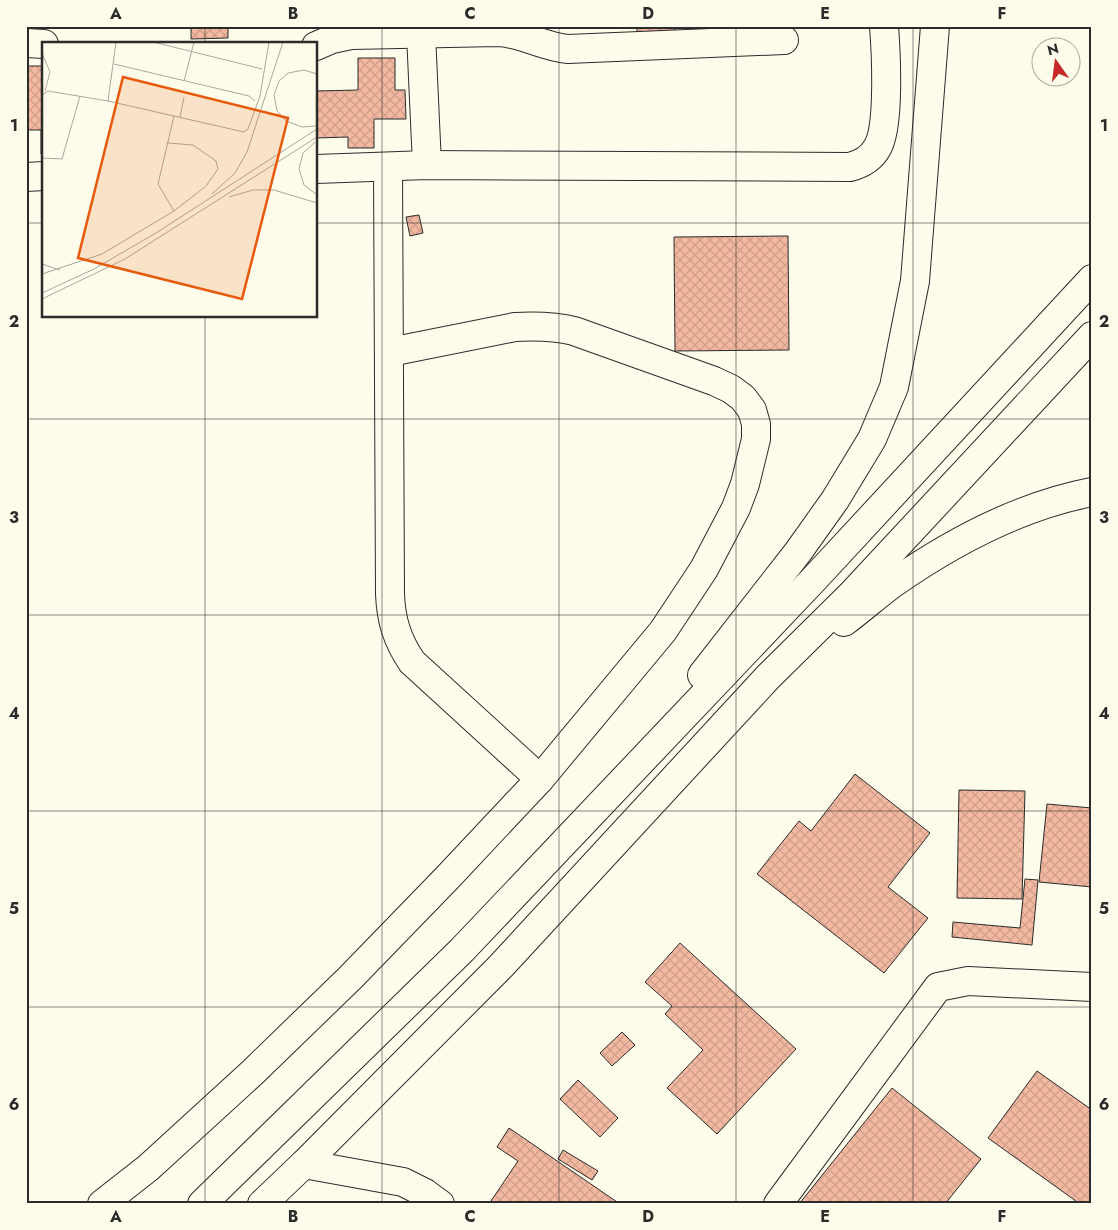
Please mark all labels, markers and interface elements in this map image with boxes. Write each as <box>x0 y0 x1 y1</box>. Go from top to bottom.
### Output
text: A <box>109 2 122 25</box>
text: B <box>288 2 298 25</box>
text: C <box>464 2 476 25</box>
text: D <box>642 2 654 25</box>
text: E <box>820 2 830 25</box>
text: F <box>998 2 1006 25</box>
north arrow <box>1030 38 1080 88</box>
text: N <box>1045 38 1061 60</box>
inset map <box>42 42 318 318</box>
text: 1 <box>10 114 18 137</box>
text: 1 <box>1100 114 1108 137</box>
text: 2 <box>9 310 19 333</box>
text: 2 <box>1099 310 1109 333</box>
text: 3 <box>9 506 19 529</box>
text: 3 <box>1099 506 1109 529</box>
text: 4 <box>8 702 20 725</box>
text: 4 <box>1098 702 1110 725</box>
text: 5 <box>9 897 19 920</box>
text: 5 <box>1099 897 1109 920</box>
text: 6 <box>9 1093 19 1116</box>
text: 6 <box>1099 1093 1109 1116</box>
text: A <box>109 1205 122 1228</box>
text: B <box>288 1205 298 1228</box>
text: C <box>464 1205 476 1228</box>
text: D <box>642 1205 654 1228</box>
text: E <box>820 1205 830 1228</box>
text: F <box>998 1205 1006 1228</box>

